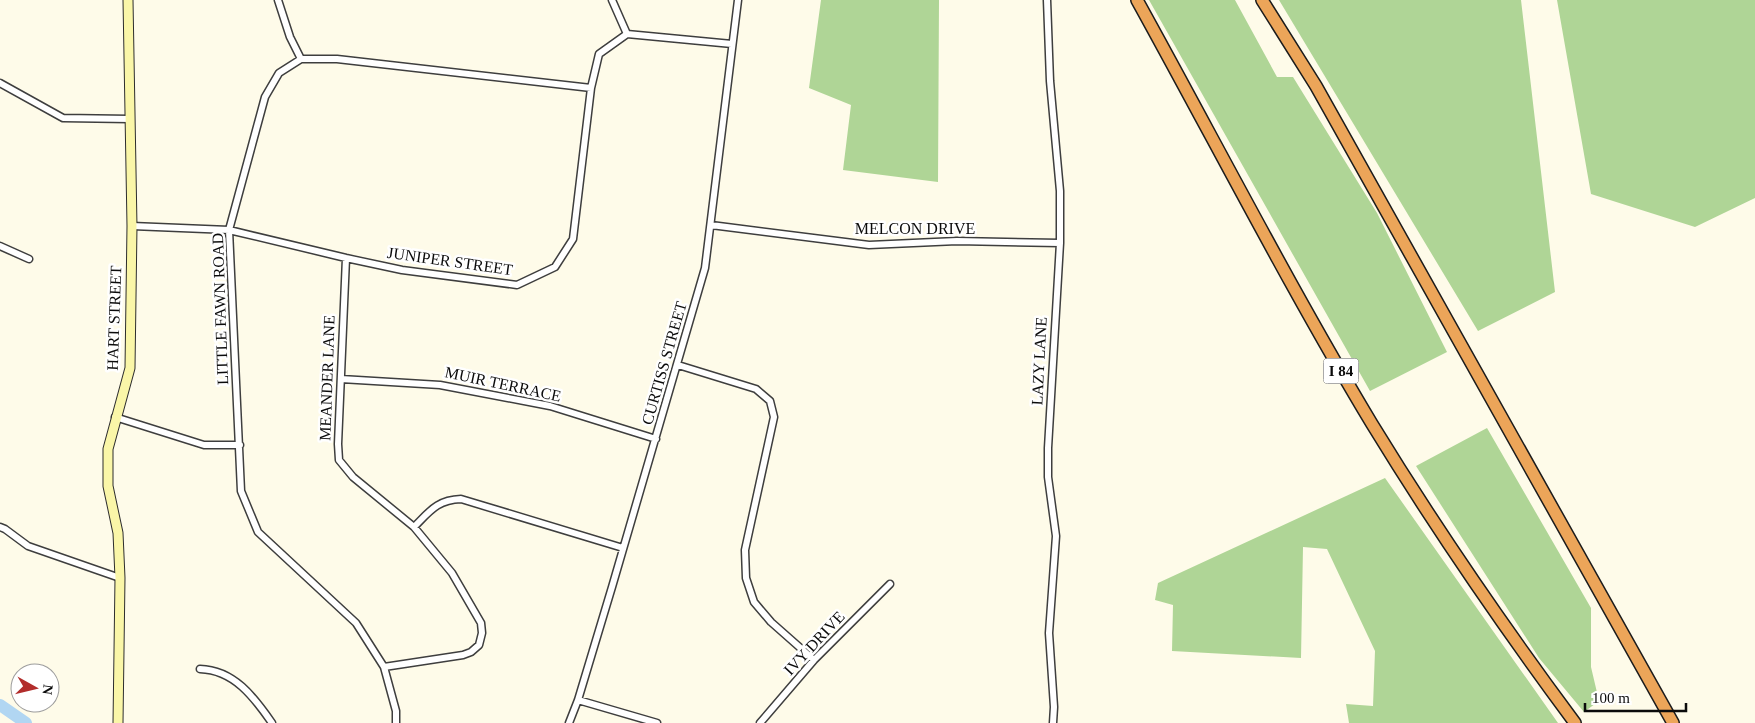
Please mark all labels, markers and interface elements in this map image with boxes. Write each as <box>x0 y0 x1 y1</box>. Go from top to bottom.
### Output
street label: MELCON DRIVE <box>855 220 975 237</box>
street label: LITTLE FAWN ROAD <box>209 233 231 385</box>
street label: JUNIPER STREET <box>386 244 514 278</box>
street label: HART STREET <box>104 265 124 371</box>
street label: CURTISS STREET <box>638 299 690 427</box>
street label: MEANDER LANE <box>316 315 338 441</box>
street label: LAZY LANE <box>1028 316 1050 406</box>
road number: I 84 <box>1324 358 1358 384</box>
street label: MUIR TERRACE <box>443 363 563 405</box>
street label: IVY DRIVE <box>780 608 848 678</box>
north arrow <box>10 663 60 713</box>
scale bar <box>1585 680 1686 712</box>
text: N <box>39 684 56 696</box>
text: 100 m <box>1592 690 1630 706</box>

